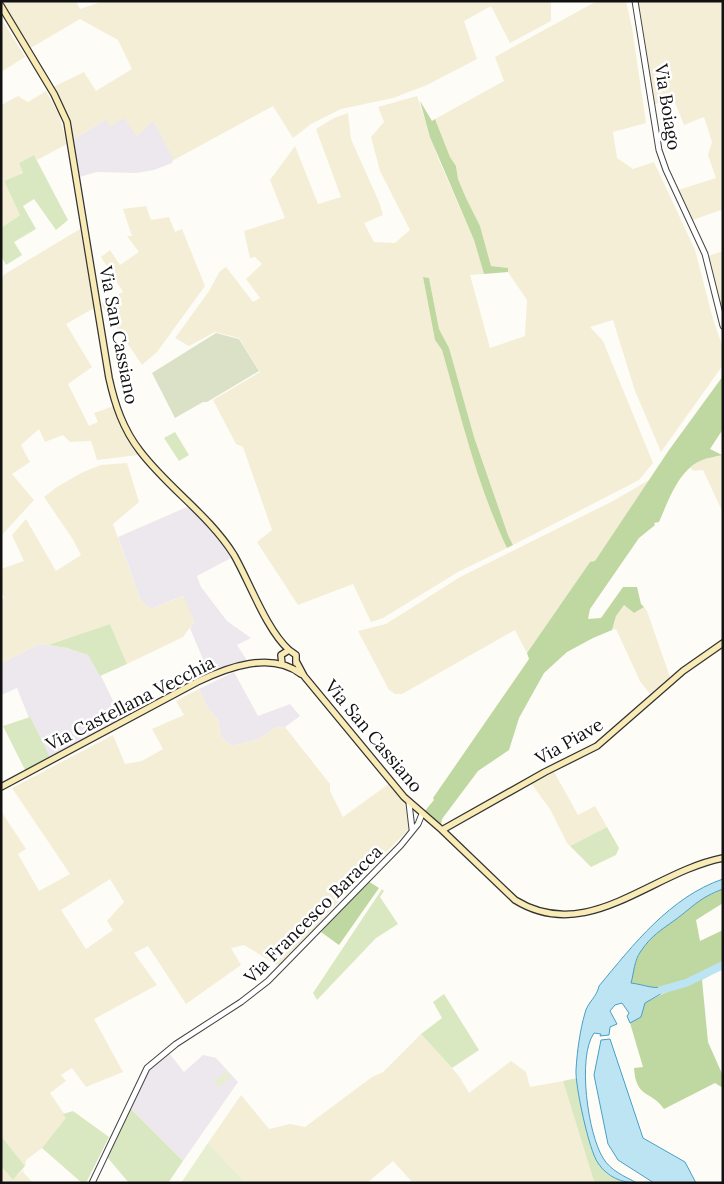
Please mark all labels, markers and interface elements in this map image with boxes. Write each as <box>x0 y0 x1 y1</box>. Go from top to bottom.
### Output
street label: Via Boiago <box>650 61 686 152</box>
street label: Via San Cassiano <box>94 263 144 406</box>
street label: Via Castellana Vecchia <box>41 650 218 756</box>
street label: Via San Cassiano <box>320 674 428 797</box>
street label: Via Piave <box>530 712 607 770</box>
street label: Via Francesco Baracca <box>238 840 387 989</box>

